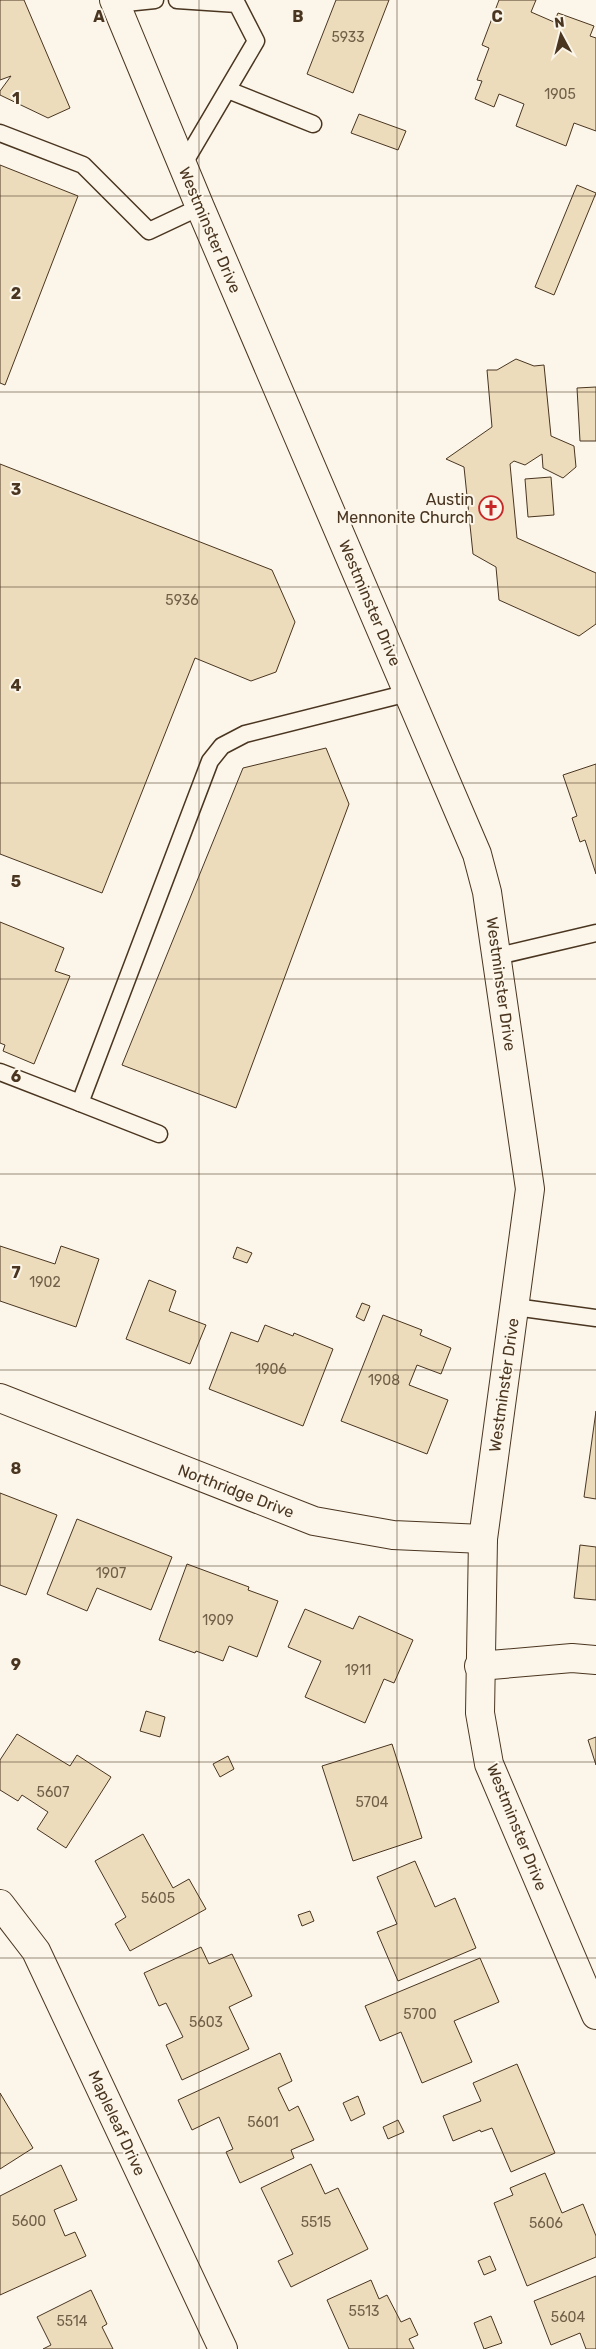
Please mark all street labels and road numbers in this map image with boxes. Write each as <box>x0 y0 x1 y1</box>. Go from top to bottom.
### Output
street label: Westminster Drive <box>175 164 245 296</box>
street label: Westminster Drive <box>335 537 405 669</box>
street label: Westminster Drive <box>482 916 520 1052</box>
street label: Westminster Drive <box>485 1317 523 1453</box>
street label: Northridge Drive <box>175 1460 297 1522</box>
street label: Westminster Drive <box>483 1761 551 1893</box>
street label: Mapleleaf Drive <box>84 2067 150 2179</box>

